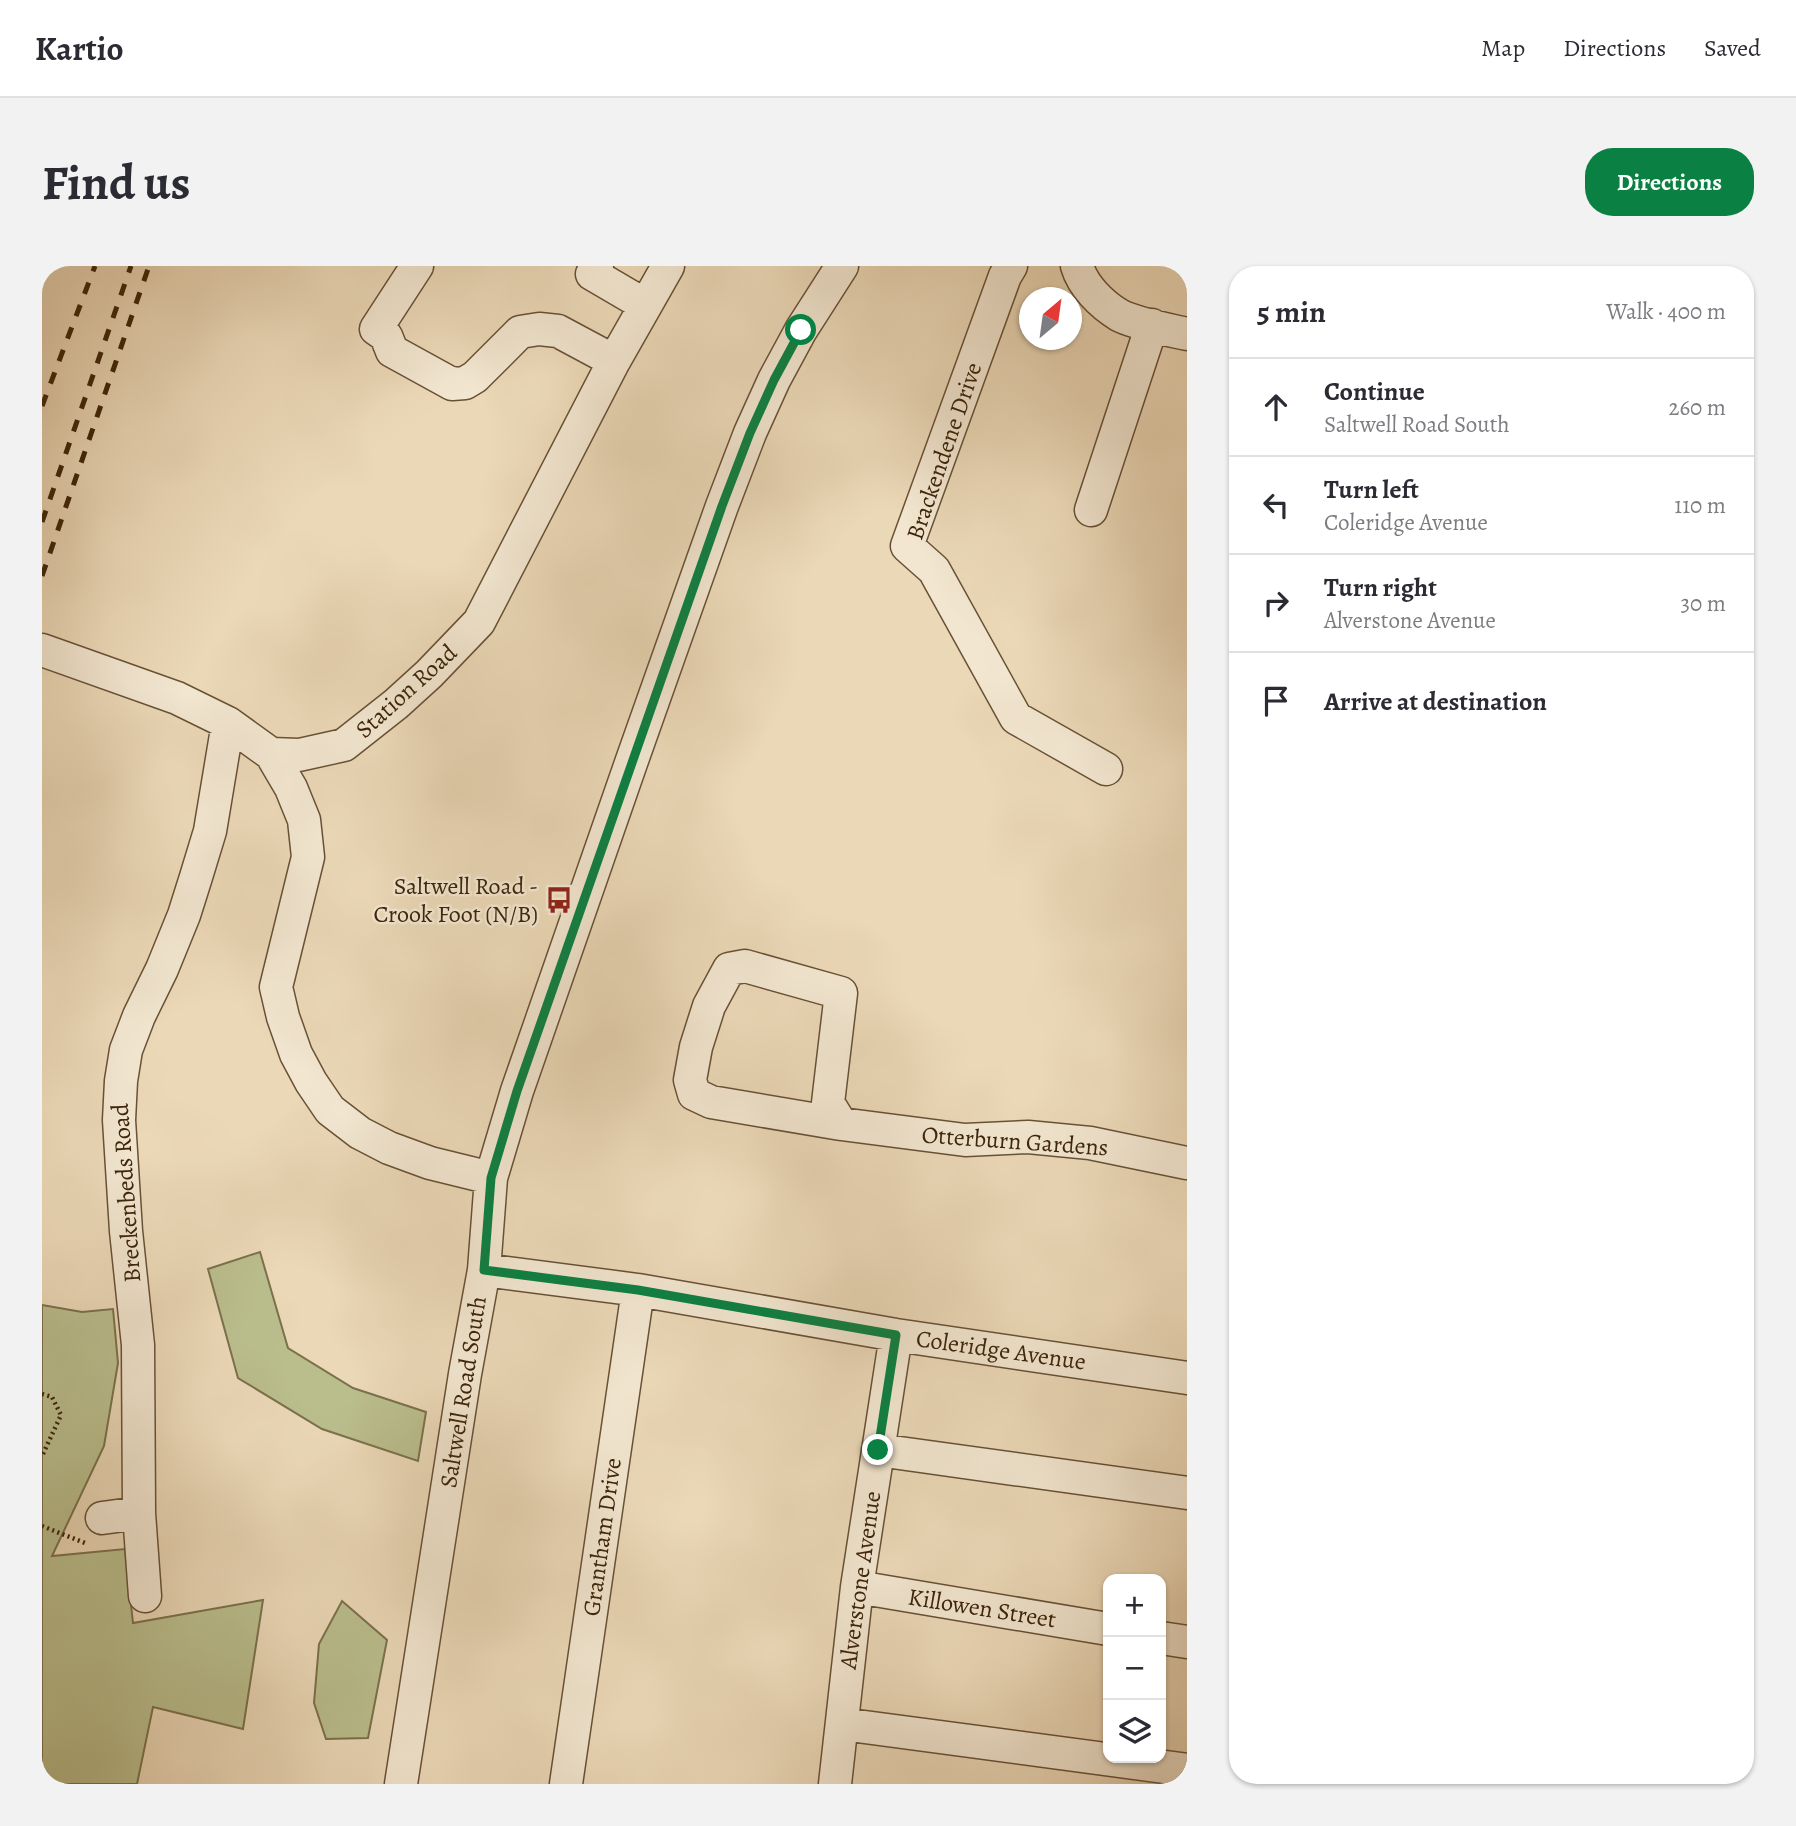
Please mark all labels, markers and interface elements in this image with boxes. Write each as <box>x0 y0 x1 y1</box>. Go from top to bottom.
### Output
text: Kartio <box>35 26 123 71</box>
text: Map <box>1481 32 1525 64</box>
text: Directions <box>1563 32 1666 64</box>
text: Saved <box>1704 32 1761 64</box>
button: Directions <box>1585 148 1754 216</box>
text: Find us <box>42 149 190 216</box>
north arrow <box>1019 287 1082 350</box>
text: 5 min <box>1257 292 1326 332</box>
text: Walk · 400 m <box>1606 296 1726 327</box>
route start <box>785 314 816 345</box>
street label: Brackendene Drive <box>899 358 989 544</box>
text: Continue <box>1324 374 1425 409</box>
icon: ahead <box>1257 388 1295 426</box>
text: 260 m <box>1668 392 1726 423</box>
text: Saltwell Road South <box>1324 409 1510 440</box>
text: Turn left <box>1324 472 1419 507</box>
icon: left <box>1257 486 1295 524</box>
text: 110 m <box>1674 490 1726 521</box>
text: Coleridge Avenue <box>1324 507 1488 538</box>
text: Turn right <box>1324 570 1437 605</box>
icon: right <box>1257 584 1295 622</box>
text: 30 m <box>1680 588 1726 619</box>
text: Alverstone Avenue <box>1324 605 1496 636</box>
street label: Station Road <box>348 637 464 745</box>
icon: arrive <box>1257 682 1295 720</box>
text: Arrive at destination <box>1324 684 1547 719</box>
place label: Saltwell Road - Crook Foot (N/B) <box>373 870 538 930</box>
bus stop icon: Saltwell Road - Crook Foot (N/B) <box>544 885 574 915</box>
street label: Breckenbeds Road <box>104 1102 148 1284</box>
street label: Otterburn Gardens <box>921 1119 1109 1163</box>
street label: Saltwell Road South <box>432 1294 494 1490</box>
street label: Coleridge Avenue <box>914 1322 1088 1378</box>
route end <box>862 1434 893 1465</box>
street label: Grantham Drive <box>575 1456 629 1618</box>
street label: Alverstone Avenue <box>832 1489 888 1672</box>
map controls <box>1103 1574 1166 1763</box>
button: + <box>1103 1574 1166 1637</box>
street label: Killowen Street <box>906 1581 1058 1635</box>
button: − <box>1103 1637 1166 1700</box>
button: layers <box>1103 1700 1166 1763</box>

